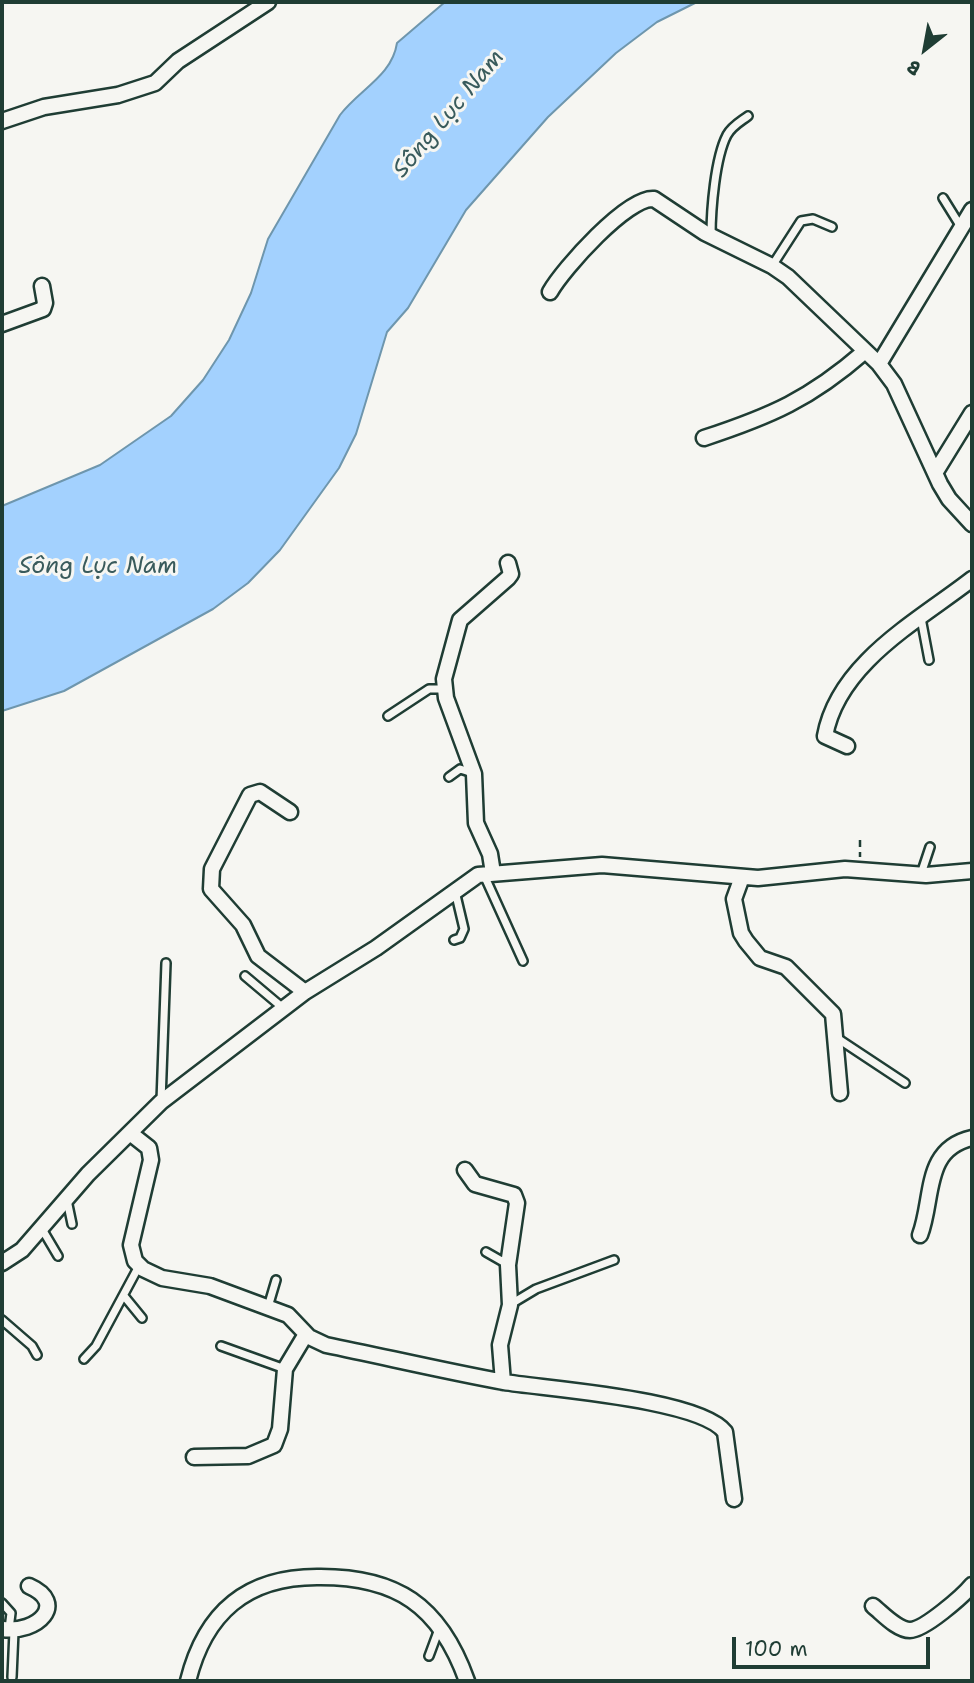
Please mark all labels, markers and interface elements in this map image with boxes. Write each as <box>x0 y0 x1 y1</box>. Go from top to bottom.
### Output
north arrow <box>890 14 960 84</box>
water label: Sông Lục Nam <box>387 44 511 184</box>
text: B <box>902 54 925 81</box>
water label: Sông Lục Nam <box>19 553 177 581</box>
scale bar <box>736 1624 934 1668</box>
text: 100 m <box>745 1635 808 1663</box>

